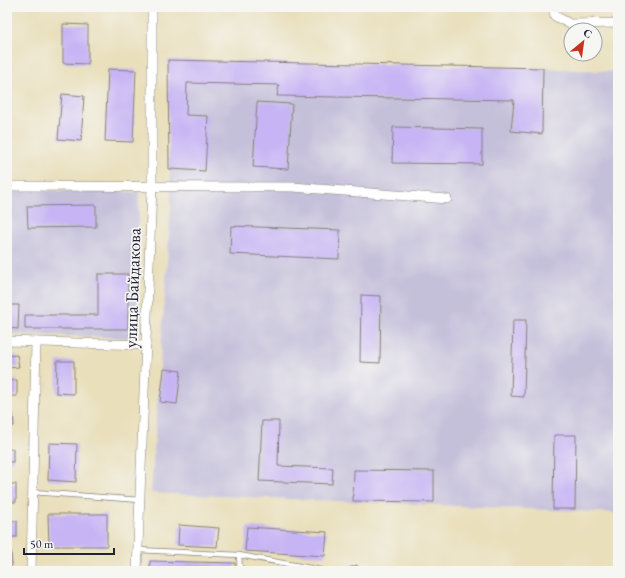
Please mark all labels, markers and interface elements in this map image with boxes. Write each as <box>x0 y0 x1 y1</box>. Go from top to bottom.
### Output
north arrow <box>563 22 603 62</box>
text: С <box>581 25 595 41</box>
street label: улица Байдакова <box>118 227 146 348</box>
scale bar <box>24 530 114 556</box>
text: 50 m <box>30 536 54 552</box>

